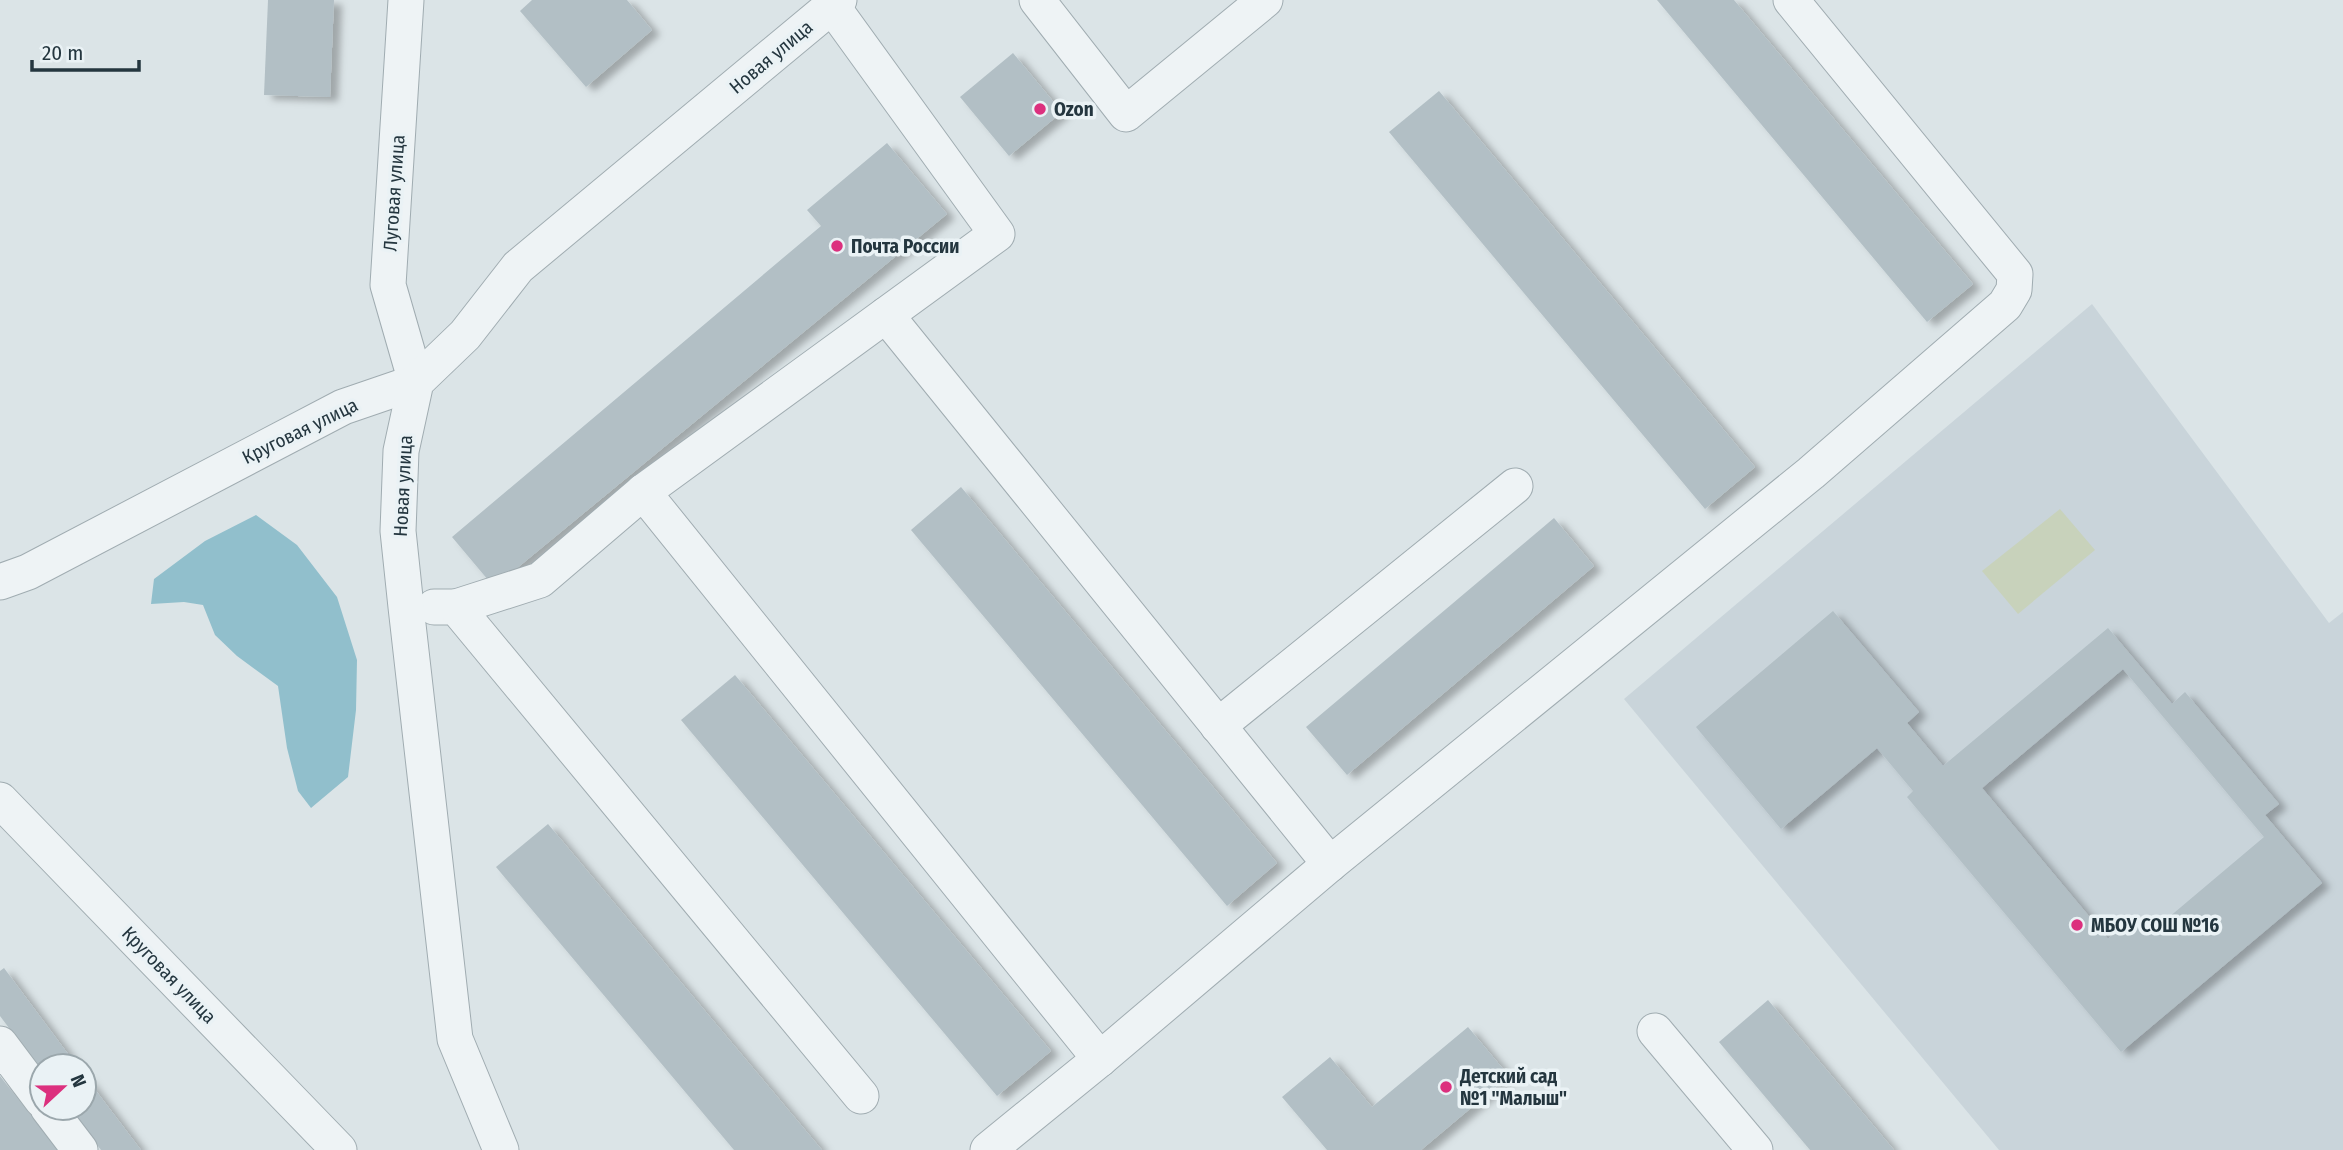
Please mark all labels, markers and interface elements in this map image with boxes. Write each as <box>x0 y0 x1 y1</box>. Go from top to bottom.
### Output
street label: Новая улица <box>725 16 817 98</box>
scale bar <box>32 28 138 72</box>
text: 20 m <box>42 40 83 66</box>
place label: Ozon <box>1054 98 1094 121</box>
marker: Ozon <box>1032 101 1048 117</box>
street label: Луговая улица <box>378 134 410 252</box>
place label: Почта России <box>851 235 959 258</box>
marker: Почта России <box>829 238 845 254</box>
street label: Круговая улица <box>238 393 362 469</box>
street label: Новая улица <box>389 435 417 537</box>
place label: МБОУ СОШ №16 <box>2091 914 2219 937</box>
marker: МБОУ СОШ №16 <box>2069 917 2085 933</box>
street label: Круговая улица <box>117 922 221 1028</box>
north arrow <box>28 1052 98 1122</box>
place label: Детский сад №1 "Малыш" <box>1459 1065 1567 1110</box>
text: N <box>66 1071 91 1090</box>
marker: Детский сад №1 "Малыш" <box>1438 1079 1454 1095</box>

